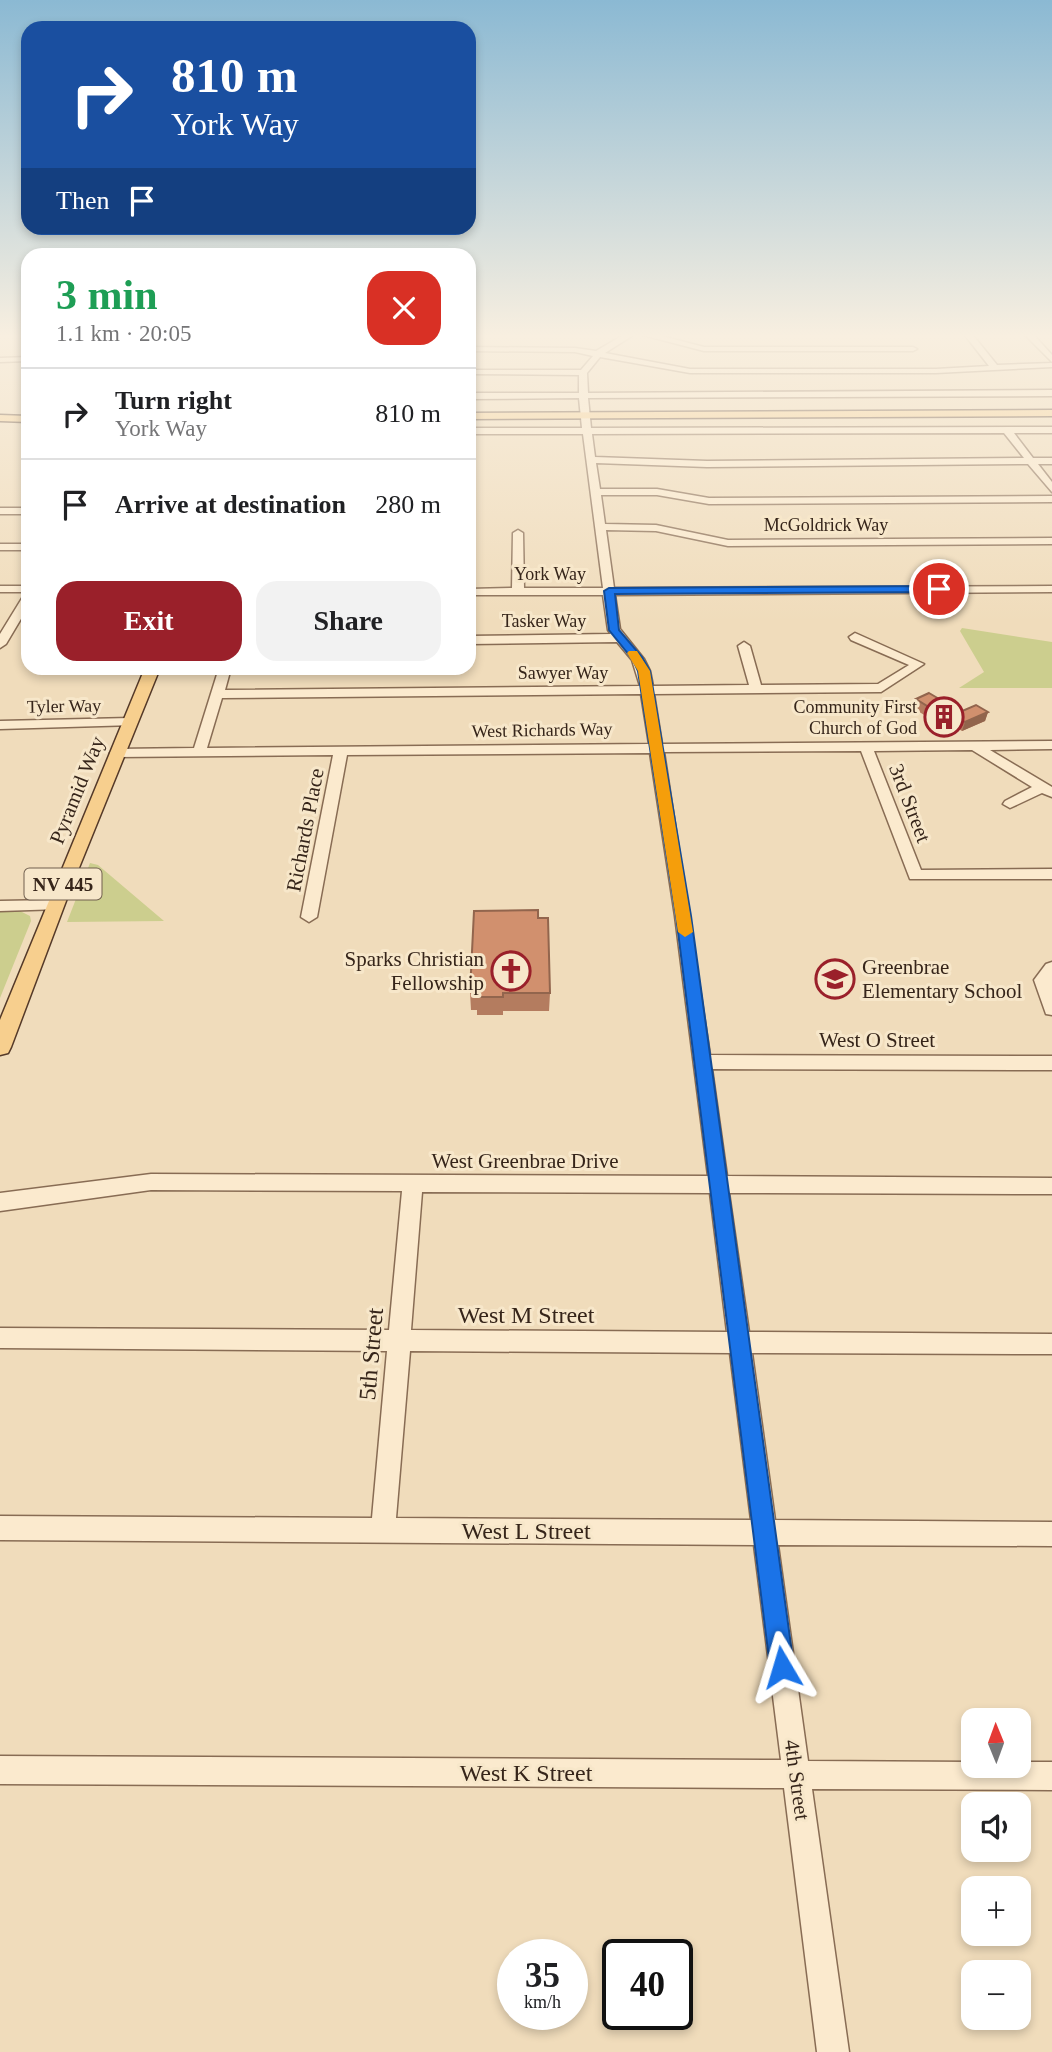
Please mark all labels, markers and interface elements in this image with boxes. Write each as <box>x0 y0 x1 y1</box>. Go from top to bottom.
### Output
text: 810 m <box>171 48 298 103</box>
icon: right <box>56 49 147 140</box>
text: York Way <box>171 106 299 142</box>
icon: arrive <box>123 182 161 220</box>
text: Then <box>56 186 109 215</box>
button: close <box>367 271 441 345</box>
text: 3 min <box>56 272 158 318</box>
text: 1.1 km · 20:05 <box>56 321 191 346</box>
text: Turn right <box>115 386 232 415</box>
icon: right <box>56 395 94 433</box>
text: 810 m <box>375 399 441 428</box>
text: York Way <box>115 416 207 441</box>
icon: arrive <box>56 486 94 524</box>
text: Arrive at destination <box>115 490 346 519</box>
text: 280 m <box>375 490 441 519</box>
street label: McGoldrick Way <box>764 515 888 535</box>
pin <box>909 559 969 619</box>
street label: York Way <box>514 564 586 584</box>
icon: arrive <box>920 570 958 608</box>
button: Exit <box>56 581 242 661</box>
button: Share <box>256 581 441 661</box>
street label: Tasker Way <box>502 611 586 631</box>
street label: Sawyer Way <box>518 663 608 683</box>
street label: Tyler Way <box>27 695 101 717</box>
building icon: Community First Church of God <box>923 696 965 738</box>
place label: Community First Church of God <box>793 697 917 738</box>
street label: West Richards Way <box>471 719 613 741</box>
street label: Pyramid Way <box>45 732 110 847</box>
street label: 3rd Street <box>884 760 936 846</box>
street label: Richards Place <box>281 766 329 894</box>
road number: NV 445 <box>24 869 102 900</box>
place label: Sparks Christian Fellowship <box>345 947 484 995</box>
church icon: Sparks Christian Fellowship <box>490 950 532 992</box>
place label: Greenbrae Elementary School <box>862 955 1023 1003</box>
school or university icon: Greenbrae Elementary School <box>814 958 856 1000</box>
street label: West O Street <box>819 1028 935 1052</box>
street label: West Greenbrae Drive <box>431 1149 619 1173</box>
street label: West M Street <box>458 1302 595 1328</box>
street label: 5th Street <box>354 1306 388 1401</box>
street label: West L Street <box>461 1518 591 1544</box>
position arrow <box>745 1630 819 1704</box>
north arrow <box>961 1708 1031 1778</box>
map controls <box>961 1708 1031 2030</box>
street label: 4th Street <box>779 1738 815 1822</box>
street label: West K Street <box>460 1760 593 1786</box>
button: sound <box>961 1792 1031 1862</box>
button: + <box>961 1876 1031 1946</box>
speed limit sign: 40 <box>602 1939 693 2030</box>
text: 35 <box>525 1956 560 1995</box>
button: − <box>961 1960 1031 2030</box>
text: km/h <box>524 1992 561 2012</box>

